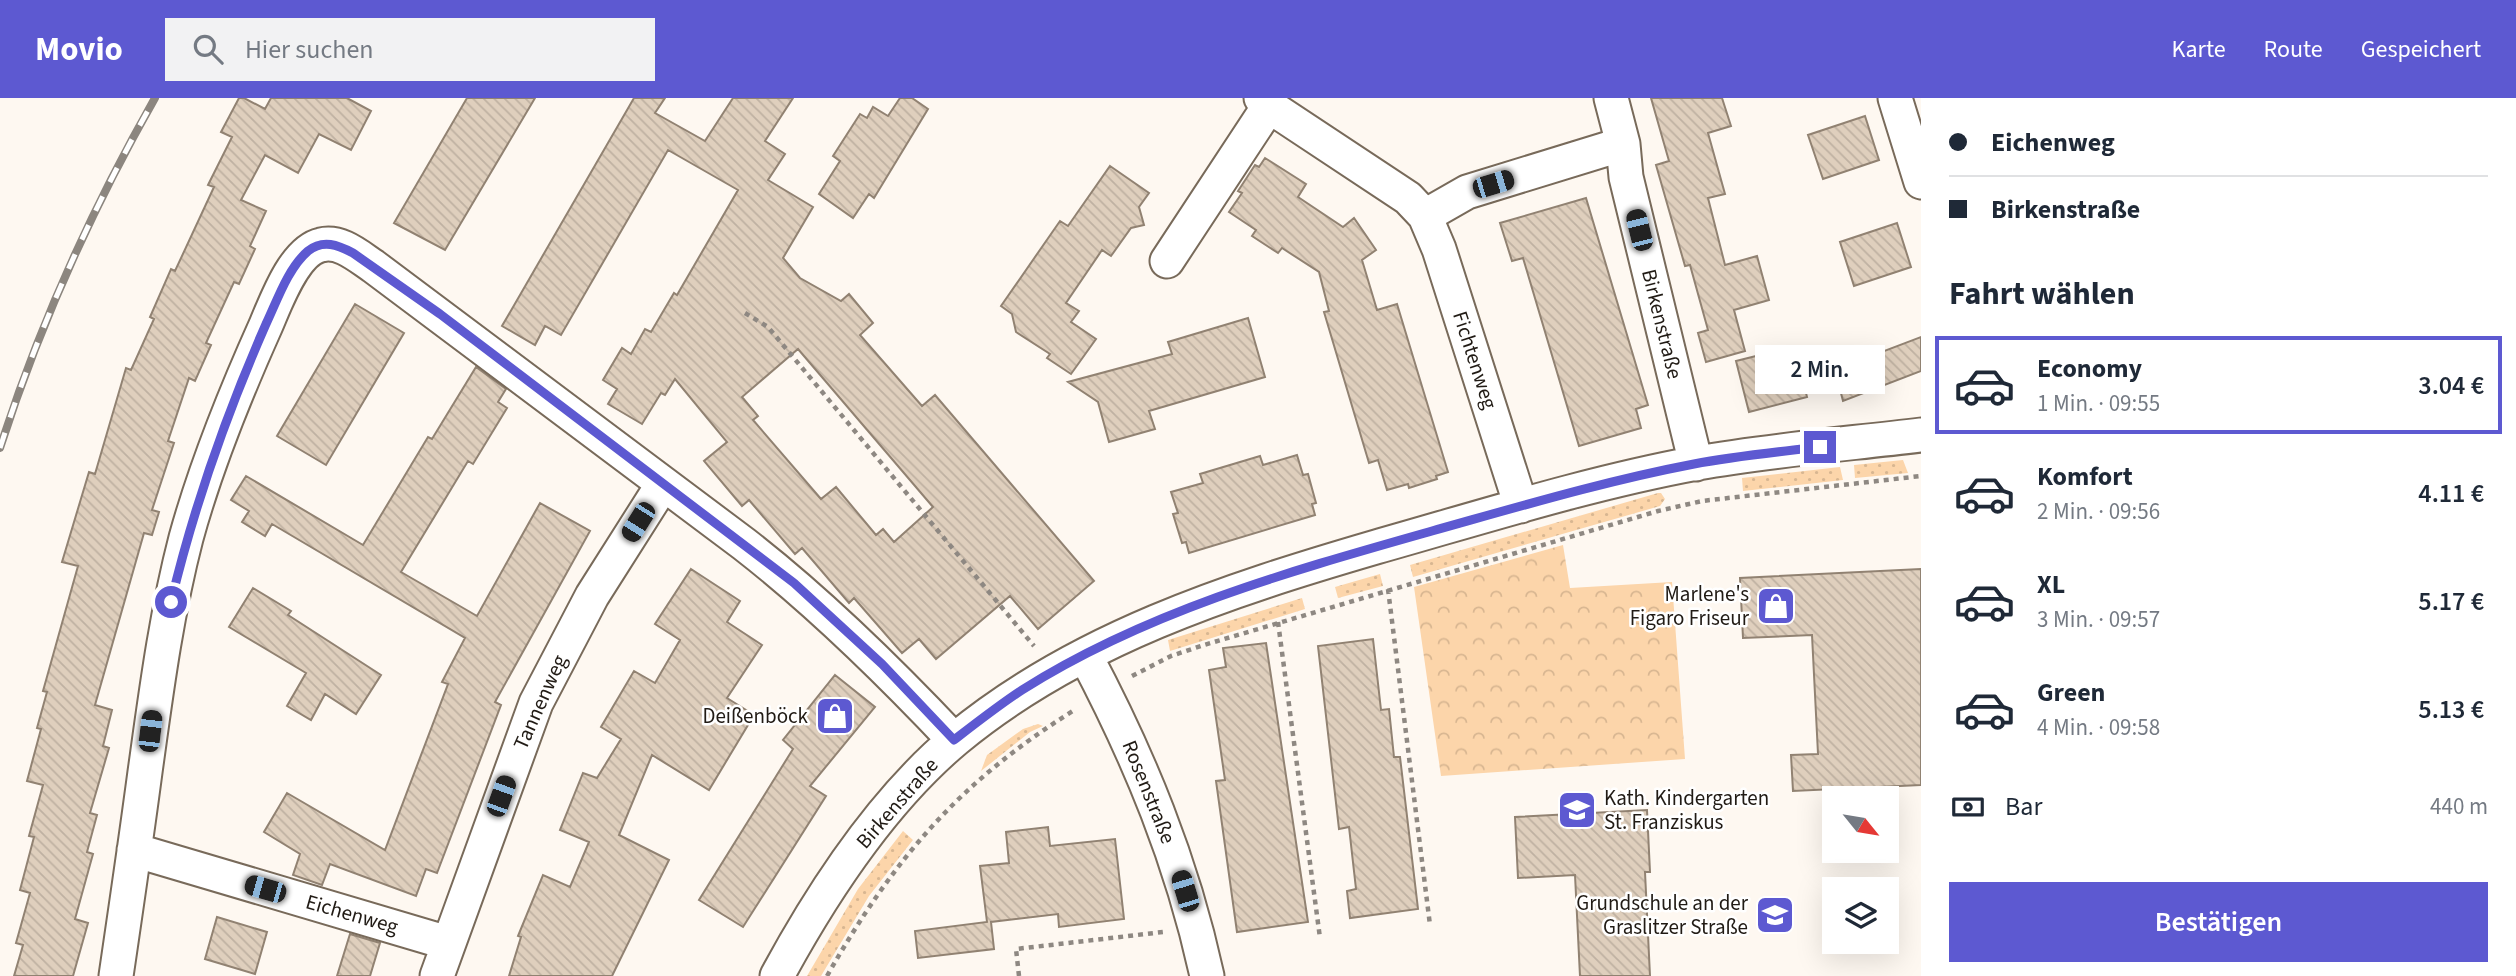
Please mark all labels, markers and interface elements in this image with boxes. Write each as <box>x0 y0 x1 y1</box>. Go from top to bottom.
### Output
search box <box>165 18 655 81</box>
text: Movio <box>35 26 123 73</box>
icon: search <box>189 30 227 68</box>
text: Hier suchen <box>245 31 374 68</box>
text: Karte <box>2172 32 2226 67</box>
text: Route <box>2264 32 2323 67</box>
text: Gespeichert <box>2361 32 2481 67</box>
text: Eichenweg <box>1991 124 2115 161</box>
car <box>1470 168 1517 200</box>
text: Birkenstraße <box>1991 191 2140 228</box>
car <box>1624 207 1655 253</box>
street label: Birkenstraße <box>1634 266 1690 382</box>
text: Fahrt wählen <box>1949 271 2135 317</box>
street label: Fichtenweg <box>1445 307 1505 413</box>
callout: 2 Min. <box>1755 345 1885 394</box>
text: Economy <box>2037 350 2142 387</box>
text: 2 Min. <box>1791 353 1849 386</box>
icon: car <box>1953 354 2016 417</box>
text: 3.04 € <box>2418 367 2484 404</box>
text: 1 Min. · 09:55 <box>2037 387 2160 420</box>
route end <box>1804 431 1836 463</box>
text: Komfort <box>2037 458 2133 495</box>
icon: car <box>1953 462 2016 525</box>
text: 4.11 € <box>2418 475 2484 512</box>
text: 2 Min. · 09:56 <box>2037 495 2160 528</box>
car <box>618 499 659 545</box>
text: XL <box>2037 566 2065 603</box>
icon: car <box>1953 570 2016 633</box>
place label: Marlene's Figaro Friseur <box>1630 579 1750 633</box>
text: 5.17 € <box>2418 583 2484 620</box>
shop icon: Marlene's Figaro Friseur <box>1755 585 1797 627</box>
route start <box>155 586 187 618</box>
text: 3 Min. · 09:57 <box>2037 603 2160 636</box>
street label: Tannenweg <box>506 649 574 754</box>
text: Green <box>2037 674 2105 711</box>
icon: car <box>1953 678 2016 741</box>
text: 5.13 € <box>2418 691 2484 728</box>
shop icon: Deißenböck <box>814 695 856 737</box>
place label: Deißenböck <box>703 701 809 731</box>
car <box>138 709 163 753</box>
text: 4 Min. · 09:58 <box>2037 711 2160 744</box>
street label: Rosenstraße <box>1115 736 1183 848</box>
street label: Birkenstraße <box>849 751 945 855</box>
car <box>484 773 519 819</box>
place label: Kath. Kindergarten St. Franziskus <box>1604 783 1769 837</box>
north arrow <box>1822 786 1899 863</box>
map controls <box>1822 786 1899 954</box>
icon: cash <box>1949 788 1987 826</box>
text: Bar <box>2005 788 2042 825</box>
school or university icon: Kath. Kindergarten St. Franziskus <box>1556 789 1598 831</box>
text: 440 m <box>2430 790 2488 823</box>
car <box>1169 868 1202 914</box>
car <box>242 873 289 905</box>
button: layers <box>1822 877 1899 954</box>
button: Bestätigen <box>1949 882 2488 962</box>
street label: Eichenweg <box>302 886 402 942</box>
place label: Grundschule an der Graslitzer Straße <box>1576 888 1749 942</box>
school or university icon: Grundschule an der Graslitzer Straße <box>1754 894 1796 936</box>

